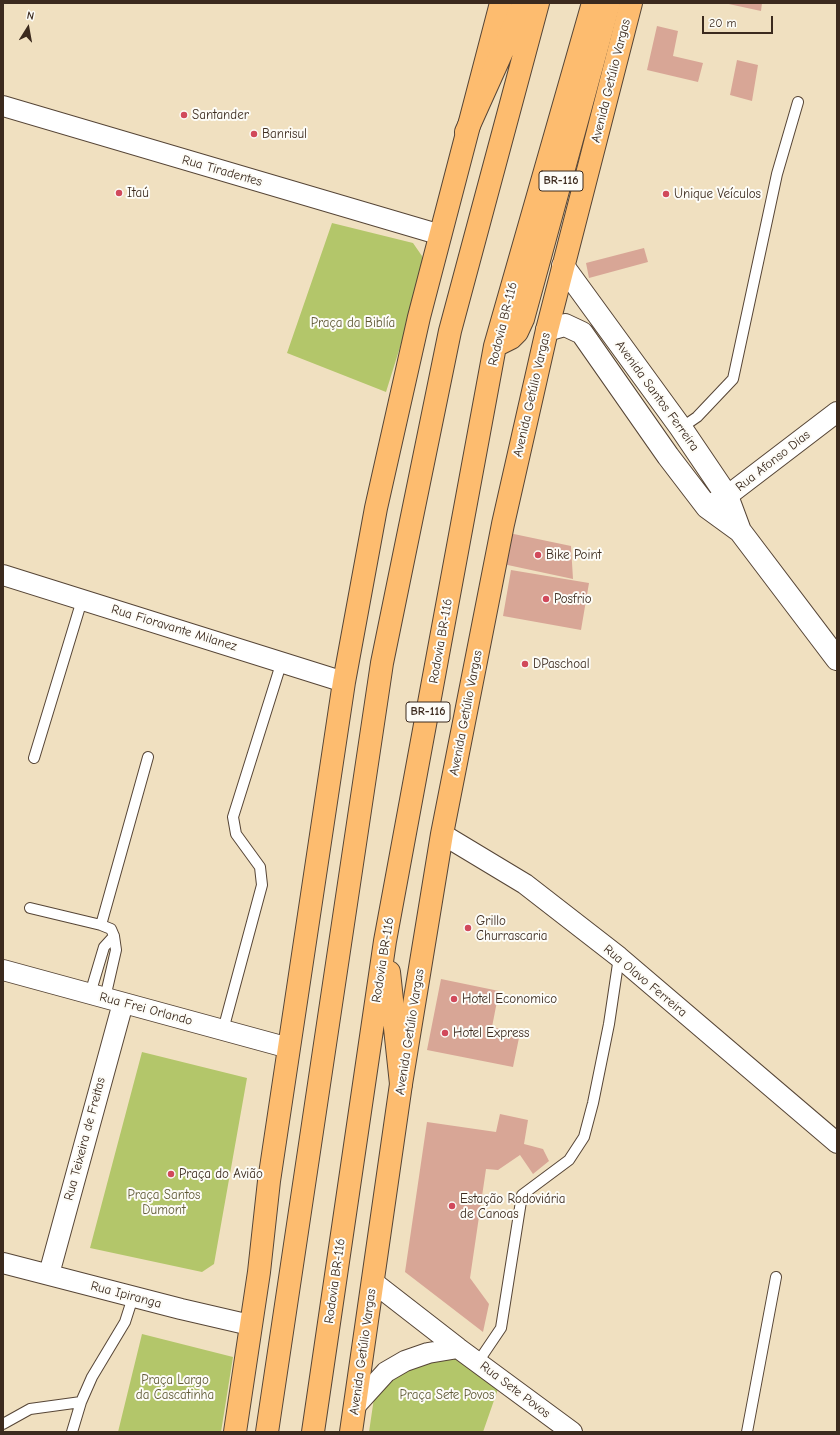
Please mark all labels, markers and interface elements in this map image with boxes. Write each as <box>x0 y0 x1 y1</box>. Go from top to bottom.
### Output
north arrow <box>8 8 48 48</box>
scale bar <box>704 8 775 34</box>
text: N <box>26 9 35 23</box>
text: 20 m <box>709 16 737 30</box>
street label: Avenida Getúlio Vargas <box>588 17 634 145</box>
place label: Santander <box>192 107 249 123</box>
marker: Santander <box>179 110 189 120</box>
place label: Banrisul <box>262 126 307 142</box>
marker: Banrisul <box>249 129 259 139</box>
street label: Rua Tiradentes <box>180 152 264 190</box>
road number: BR-116 <box>539 171 583 191</box>
place label: Itaú <box>127 185 149 201</box>
place label: Unique Veículos <box>674 186 761 202</box>
marker: Itaú <box>114 188 124 198</box>
marker: Unique Veículos <box>661 189 671 199</box>
street label: Rodovia BR-116 <box>485 280 521 368</box>
park label: Praça da Biblía <box>311 315 395 331</box>
street label: Avenida Getúlio Vargas <box>510 331 554 459</box>
street label: Avenida Santos Ferreira <box>612 338 702 454</box>
street label: Rua Afonso Dias <box>733 427 813 495</box>
place label: Bike Point <box>546 547 601 563</box>
marker: Bike Point <box>533 550 543 560</box>
place label: Posfrio <box>554 591 592 607</box>
marker: Posfrio <box>541 594 551 604</box>
street label: Rodovia BR-116 <box>426 597 456 685</box>
street label: Rua Fioravante Milanez <box>109 601 239 655</box>
street label: Avenida Getúlio Vargas <box>446 649 486 777</box>
place label: DPaschoal <box>533 656 590 672</box>
marker: DPaschoal <box>520 659 530 669</box>
road number: BR-116 <box>406 702 450 722</box>
place label: Grillo Churrascaria <box>476 913 548 944</box>
street label: Rodovia BR-116 <box>369 916 397 1004</box>
marker: Grillo Churrascaria <box>463 923 473 933</box>
street label: Rua Olavo Ferreira <box>600 942 690 1020</box>
street label: Avenida Getúlio Vargas <box>392 968 428 1096</box>
street label: Rua Frei Orlando <box>98 989 194 1029</box>
place label: Hotel Economico <box>462 991 557 1007</box>
marker: Hotel Economico <box>449 994 459 1004</box>
place label: Hotel Express <box>453 1025 529 1041</box>
marker: Hotel Express <box>440 1028 450 1038</box>
street label: Rua Teixeira de Freitas <box>61 1076 109 1202</box>
place label: Praça do Avião <box>179 1166 263 1182</box>
marker: Praça do Avião <box>166 1169 176 1179</box>
park label: Praça Santos Dumont <box>128 1187 200 1218</box>
place label: Estação Rodoviária de Canoas <box>460 1191 565 1222</box>
marker: Estação Rodoviária de Canoas <box>447 1201 457 1211</box>
street label: Rodovia BR-116 <box>321 1237 349 1325</box>
street label: Rua Ipiranga <box>89 1278 163 1312</box>
street label: Avenida Getúlio Vargas <box>346 1288 380 1416</box>
street label: Rua Sete Povos <box>477 1358 553 1422</box>
park label: Praça Largo da Cascatinha <box>136 1372 214 1403</box>
park label: Praça Sete Povos <box>400 1387 494 1403</box>

